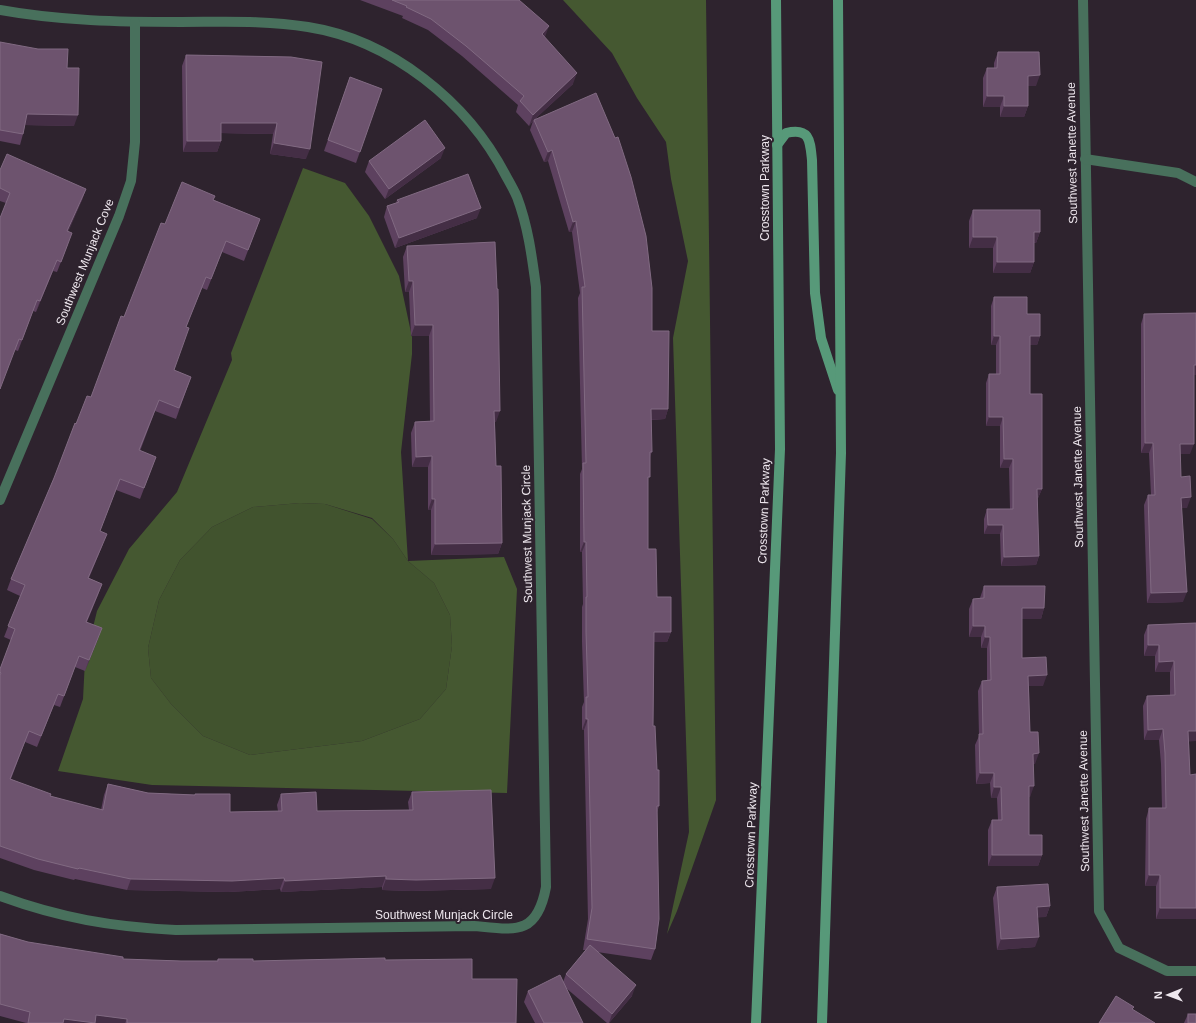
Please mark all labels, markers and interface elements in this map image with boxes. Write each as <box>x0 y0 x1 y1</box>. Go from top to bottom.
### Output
street label: Southwest Janette Avenue <box>1064 82 1080 224</box>
street label: Crosstown Parkway <box>758 135 772 241</box>
street label: Southwest Munjack Cove <box>53 196 117 327</box>
street label: Southwest Janette Avenue <box>1070 406 1086 548</box>
street label: Crosstown Parkway <box>755 458 773 564</box>
street label: Southwest Munjack Circle <box>519 465 535 603</box>
street label: Southwest Janette Avenue <box>1076 730 1092 872</box>
street label: Crosstown Parkway <box>742 782 760 888</box>
street label: Southwest Munjack Circle <box>375 908 513 922</box>
north arrow <box>1148 975 1188 1015</box>
text: N <box>1152 991 1164 999</box>

